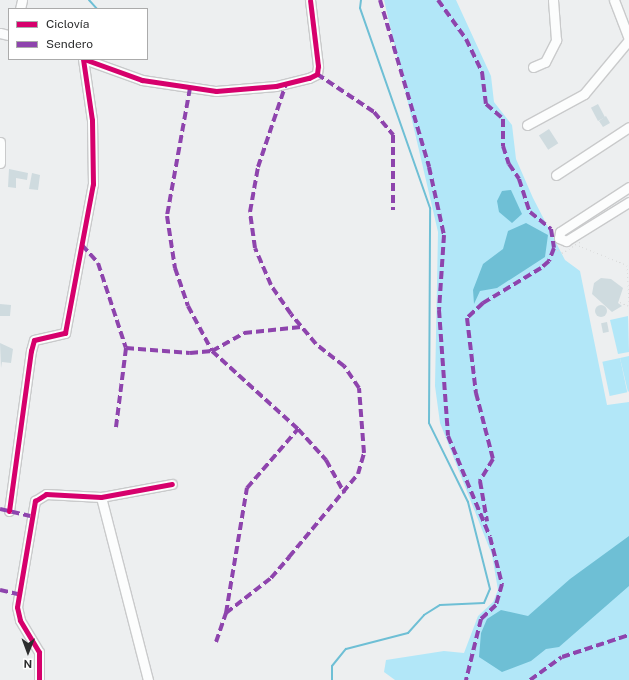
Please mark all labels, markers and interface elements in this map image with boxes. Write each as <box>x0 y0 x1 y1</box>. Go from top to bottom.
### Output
legend <box>8 8 148 60</box>
text: Ciclovía <box>46 17 89 31</box>
text: Sendero <box>46 37 93 51</box>
north arrow <box>8 632 48 672</box>
text: N <box>23 658 32 670</box>

